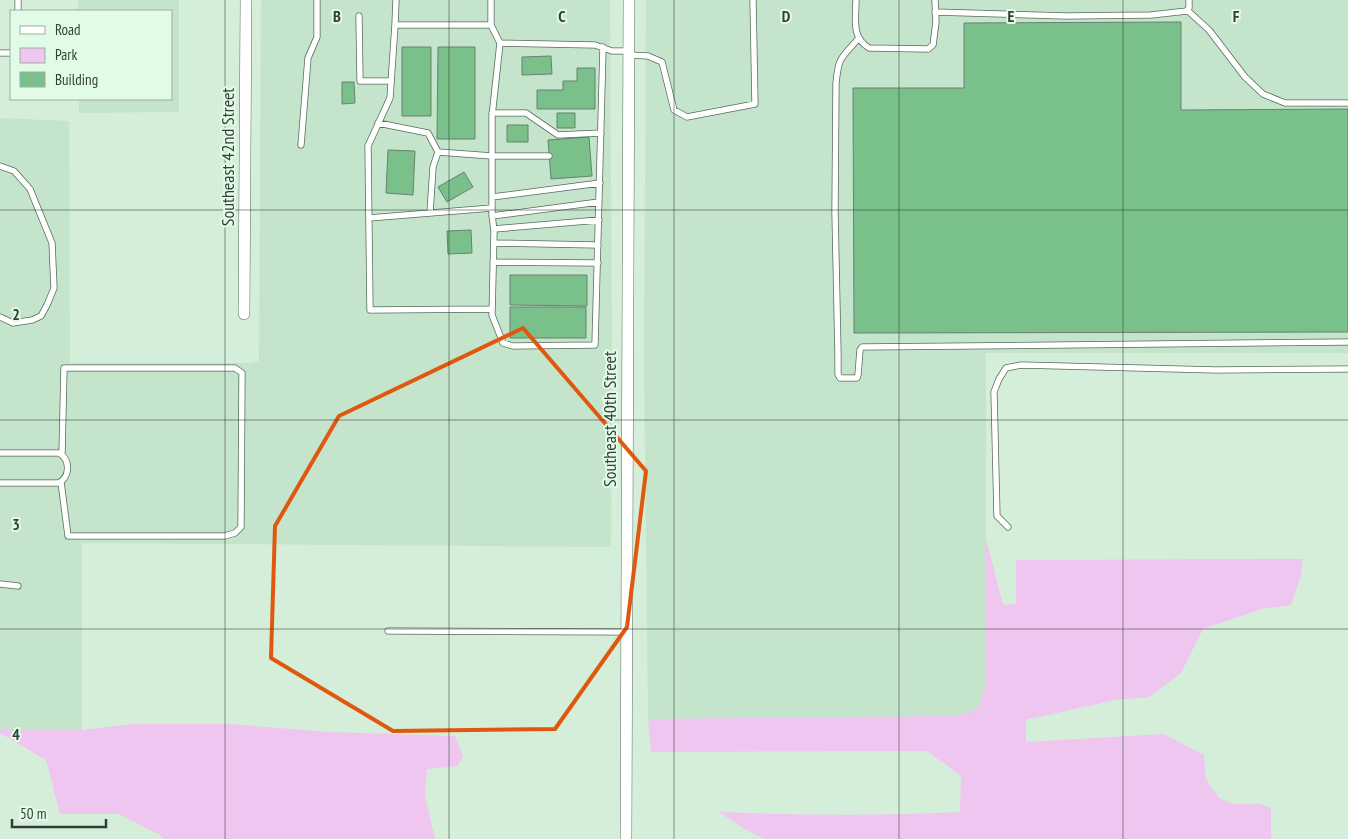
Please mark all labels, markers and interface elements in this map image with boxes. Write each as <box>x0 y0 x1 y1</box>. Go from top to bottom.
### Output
text: B <box>333 6 341 26</box>
text: C <box>558 6 566 26</box>
text: D <box>782 6 791 26</box>
text: E <box>1008 6 1015 26</box>
text: F <box>1233 6 1240 26</box>
legend <box>10 10 172 100</box>
text: Road <box>55 20 81 39</box>
text: Park <box>55 45 77 64</box>
text: Building <box>55 70 98 89</box>
street label: Southeast 42nd Street <box>216 88 239 226</box>
text: 2 <box>12 304 20 324</box>
street label: Southeast 40th Street <box>598 351 621 487</box>
text: 3 <box>12 514 20 534</box>
text: 4 <box>12 724 20 744</box>
scale bar <box>12 796 106 828</box>
text: 50 m <box>20 804 46 823</box>

